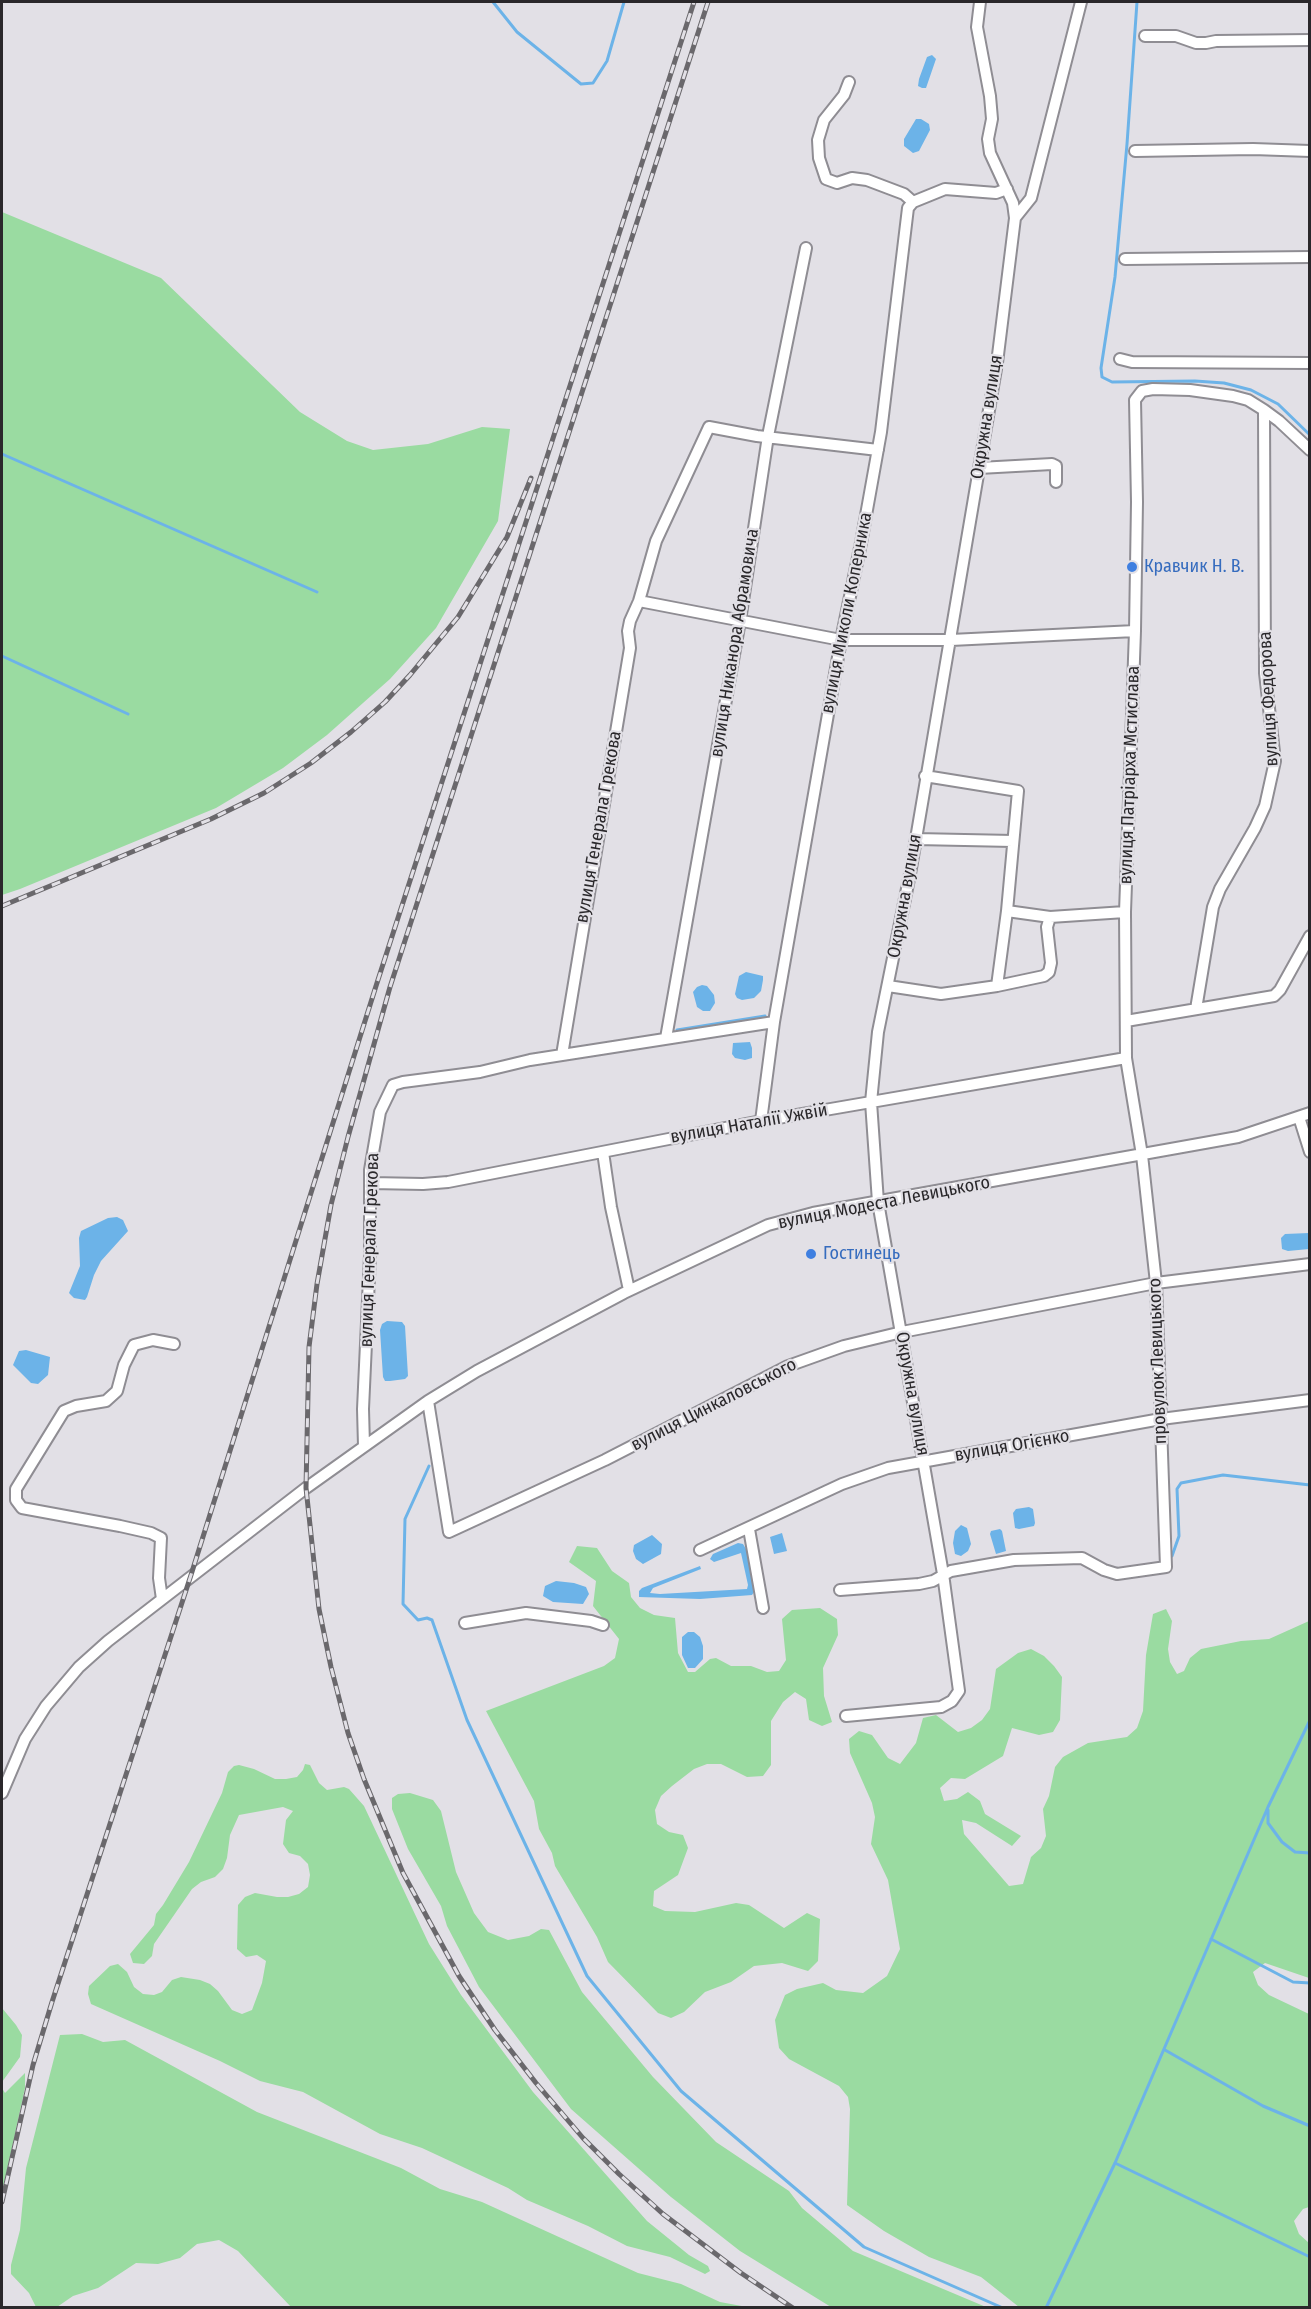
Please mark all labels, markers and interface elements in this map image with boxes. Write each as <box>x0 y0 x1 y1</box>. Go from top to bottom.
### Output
street label: Окружна вулиця <box>967 353 1007 481</box>
street label: вулиця Миколи Коперника <box>817 511 877 715</box>
street label: вулиця Никанора Абрамовича <box>706 527 764 759</box>
place label: Кравчик Н. В. <box>1144 556 1244 578</box>
marker: Кравчик Н. В. <box>1125 560 1139 574</box>
street label: вулиця Федорова <box>1255 631 1283 767</box>
street label: вулиця Патріарха Мстислава <box>1115 665 1145 885</box>
street label: вулиця Генерала Грекова <box>571 729 627 925</box>
street label: Окружна вулиця <box>883 832 927 960</box>
street label: вулиця Наталії Ужвій <box>669 1100 829 1148</box>
street label: вулиця Генерала Грекова <box>356 1152 384 1348</box>
street label: вулиця Модеста Левицького <box>776 1172 992 1234</box>
place label: Гостинець <box>823 1243 900 1265</box>
marker: Гостинець <box>804 1247 818 1261</box>
street label: провулок Левицького <box>1144 1277 1172 1445</box>
street label: Окружна вулиця <box>890 1330 934 1458</box>
street label: вулиця Цинкаловського <box>628 1354 800 1456</box>
street label: вулиця Огієнко <box>953 1425 1071 1467</box>

